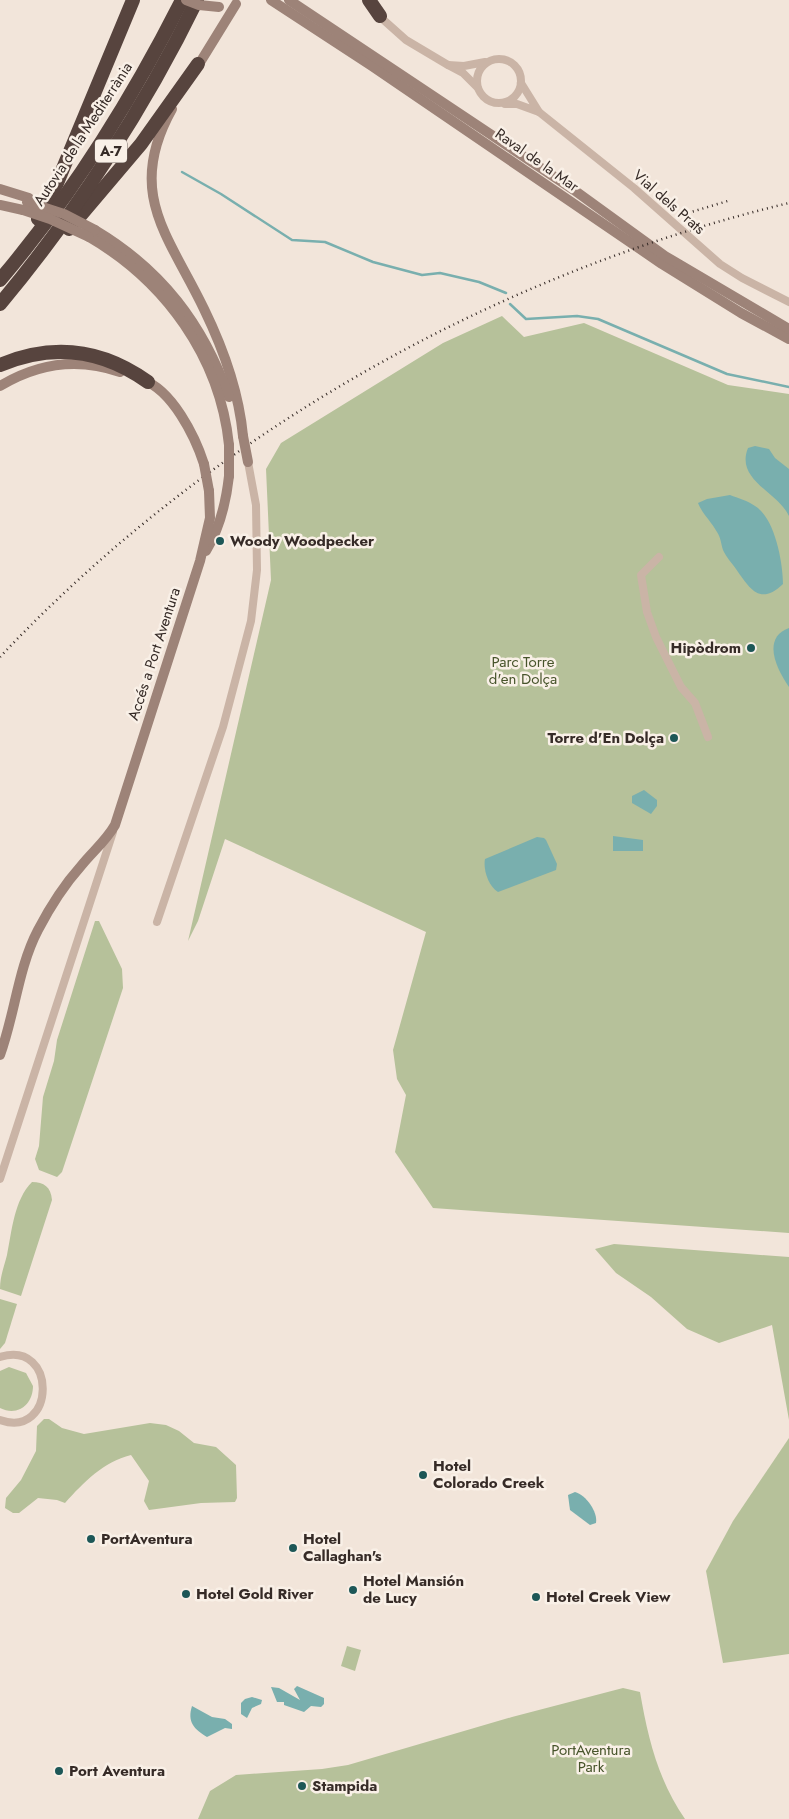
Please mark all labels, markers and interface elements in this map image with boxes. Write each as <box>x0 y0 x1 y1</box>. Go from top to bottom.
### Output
street label: Autovia de la Mediterrània <box>28 58 138 210</box>
street label: Raval de la Mar <box>491 123 584 198</box>
road number: A-7 <box>95 140 127 162</box>
street label: Vial dels Prats <box>628 164 710 240</box>
place label: Woody Woodpecker <box>230 530 375 552</box>
marker: Woody Woodpecker <box>214 535 226 547</box>
street label: Accés a Port Aventura <box>122 585 186 723</box>
place label: Hipòdrom <box>671 637 741 659</box>
marker: Hipòdrom <box>745 642 757 654</box>
park label: Parc Torre d'en Dolça <box>489 651 557 690</box>
place label: Torre d'En Dolça <box>548 727 664 749</box>
marker: Torre d'En Dolça <box>668 732 680 744</box>
place label: Hotel Colorado Creek <box>433 1455 545 1494</box>
marker: Hotel Colorado Creek <box>417 1469 429 1481</box>
place label: PortAventura <box>101 1528 193 1550</box>
place label: Hotel Callaghan's <box>303 1528 382 1567</box>
marker: PortAventura <box>85 1533 97 1545</box>
marker: Hotel Callaghan's <box>287 1542 299 1554</box>
place label: Hotel Mansión de Lucy <box>363 1570 464 1609</box>
place label: Hotel Gold River <box>196 1583 315 1605</box>
marker: Hotel Mansión de Lucy <box>347 1584 359 1596</box>
place label: Hotel Creek View <box>546 1586 671 1608</box>
marker: Hotel Gold River <box>180 1588 192 1600</box>
marker: Hotel Creek View <box>530 1591 542 1603</box>
park label: PortAventura Park <box>551 1739 631 1778</box>
place label: Port Aventura <box>69 1760 165 1782</box>
marker: Port Aventura <box>53 1765 65 1777</box>
place label: Stampida <box>312 1775 377 1797</box>
marker: Stampida <box>296 1780 308 1792</box>

